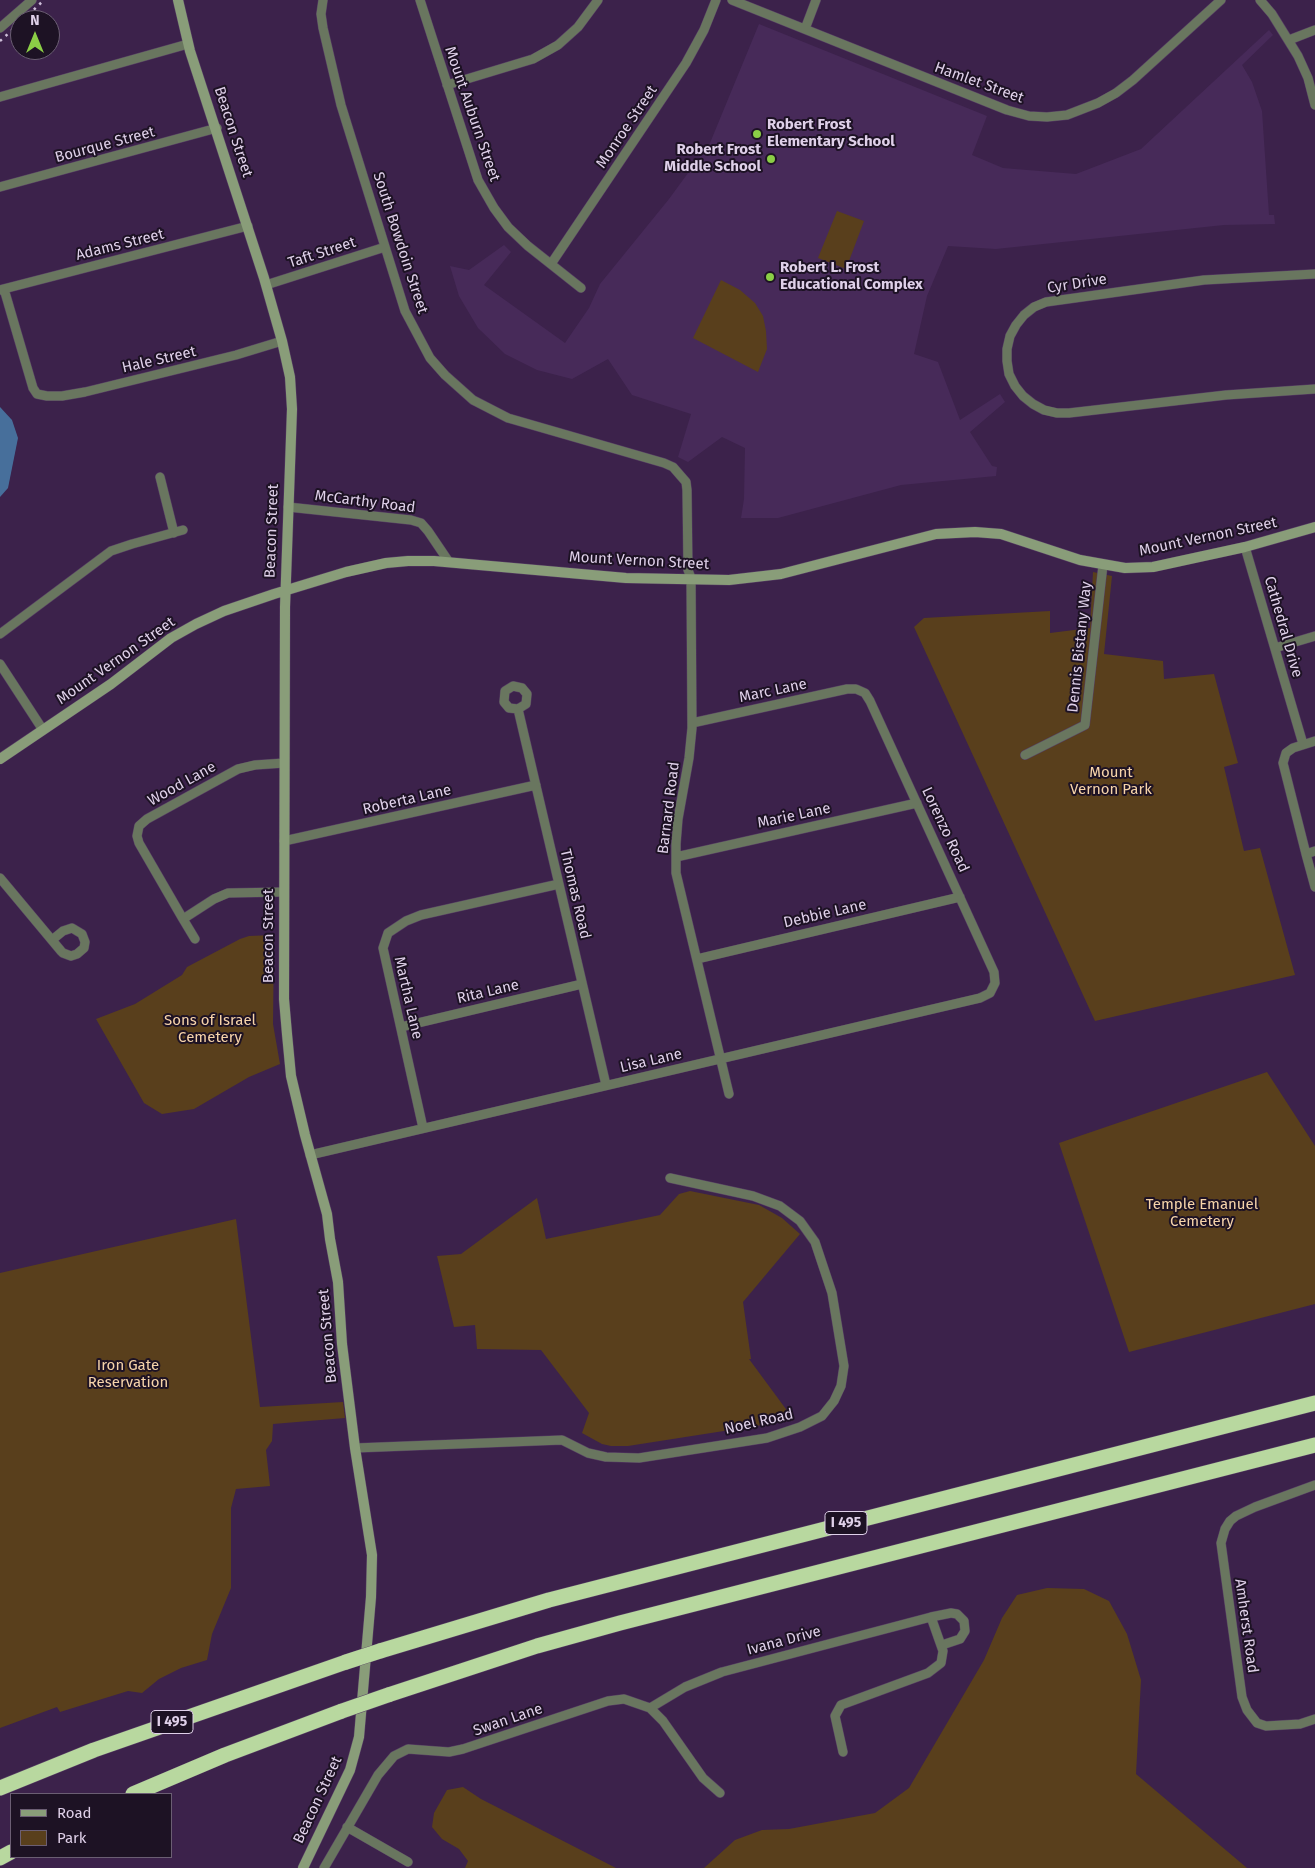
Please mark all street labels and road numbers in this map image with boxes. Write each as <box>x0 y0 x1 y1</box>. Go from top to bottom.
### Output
street label: Mount Auburn Street <box>440 44 504 184</box>
street label: Hamlet Street <box>932 59 1026 107</box>
street label: Monroe Street <box>593 82 661 172</box>
street label: Beacon Street <box>210 84 256 180</box>
street label: Bourque Street <box>53 123 157 167</box>
street label: South Bowdoin Street <box>369 170 431 316</box>
street label: Adams Street <box>74 225 166 265</box>
street label: Taft Street <box>286 234 358 272</box>
street label: Cyr Drive <box>1046 270 1108 298</box>
street label: Hale Street <box>120 343 198 377</box>
street label: Beacon Street <box>261 484 283 578</box>
street label: McCarthy Road <box>314 487 416 517</box>
street label: Mount Vernon Street <box>1138 514 1278 560</box>
street label: Mount Vernon Street <box>568 548 710 574</box>
street label: Cathedral Drive <box>1260 574 1306 680</box>
street label: Dennis Bistany Way <box>1064 581 1096 713</box>
street label: Mount Vernon Street <box>53 613 179 709</box>
street label: Marc Lane <box>738 675 808 707</box>
street label: Wood Lane <box>145 758 219 810</box>
street label: Barnard Road <box>654 761 684 855</box>
street label: Roberta Lane <box>361 781 453 819</box>
street label: Lorenzo Road <box>917 785 973 875</box>
street label: Marie Lane <box>756 799 832 833</box>
street label: Thomas Road <box>556 847 594 941</box>
street label: Beacon Street <box>260 889 278 983</box>
street label: Debbie Lane <box>782 896 868 932</box>
street label: Martha Lane <box>390 955 426 1041</box>
street label: Rita Lane <box>455 976 521 1008</box>
street label: Lisa Lane <box>618 1045 684 1077</box>
street label: Beacon Street <box>315 1288 341 1384</box>
street label: Noel Road <box>723 1405 795 1439</box>
road number: I 495 <box>825 1512 867 1535</box>
street label: Amherst Road <box>1230 1578 1262 1674</box>
street label: Ivana Drive <box>745 1622 823 1660</box>
street label: Swan Lane <box>471 1700 545 1740</box>
road number: I 495 <box>151 1710 193 1734</box>
street label: Beacon Street <box>290 1753 346 1847</box>

